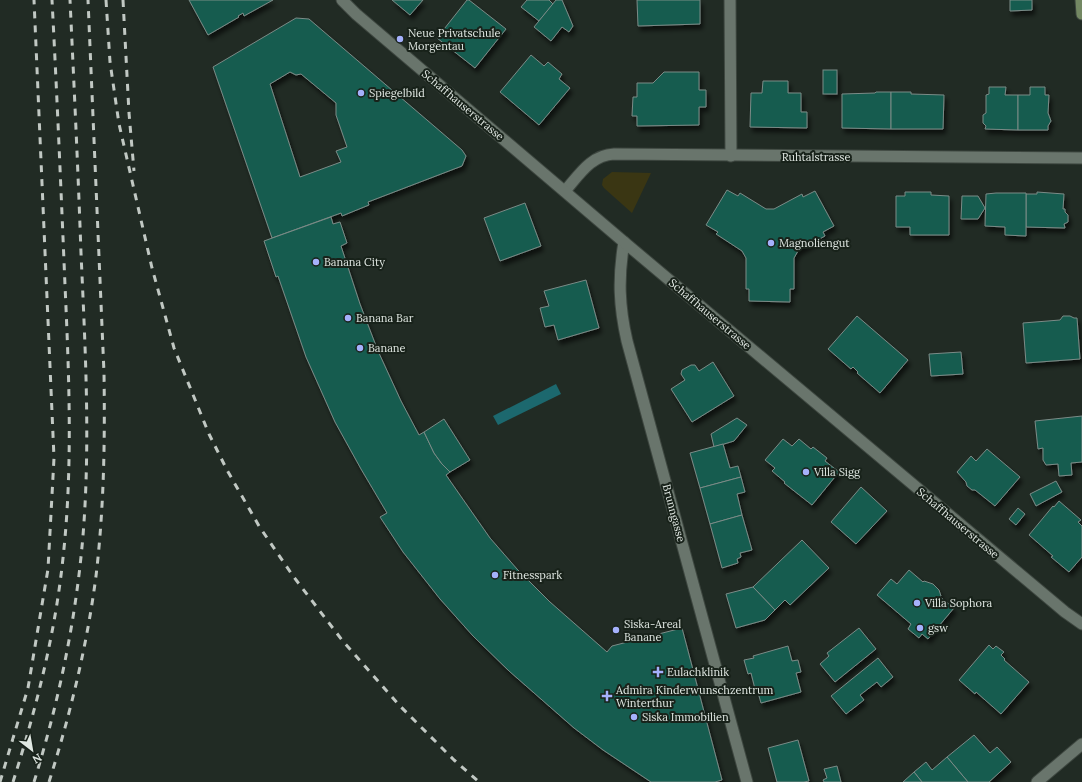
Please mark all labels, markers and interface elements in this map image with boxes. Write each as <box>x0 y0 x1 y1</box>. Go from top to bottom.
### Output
place label: Neue Privatschule Morgentau <box>408 26 501 53</box>
marker: Neue Privatschule Morgentau <box>395 34 405 44</box>
street label: Schaffhauserstrasse <box>419 67 507 143</box>
place label: Spiegelbild <box>369 86 425 100</box>
marker: Spiegelbild <box>356 88 366 98</box>
street label: Ruhtalstrasse <box>782 150 850 164</box>
place label: Magnoliengut <box>779 236 850 250</box>
marker: Magnoliengut <box>766 238 776 248</box>
place label: Banana City <box>324 255 385 269</box>
marker: Banana City <box>311 257 321 267</box>
street label: Schaffhauserstrasse <box>666 276 754 352</box>
place label: Banana Bar <box>356 311 414 325</box>
marker: Banana Bar <box>343 313 353 323</box>
place label: Banane <box>368 341 406 355</box>
marker: Banane <box>355 343 365 353</box>
place label: Villa Sigg <box>813 465 861 479</box>
marker: Villa Sigg <box>801 467 811 477</box>
street label: Brunngasse <box>660 483 688 544</box>
street label: Schaffhauserstrasse <box>914 485 1002 561</box>
place label: Fitnesspark <box>503 568 562 582</box>
marker: Fitnesspark <box>490 570 500 580</box>
place label: Villa Sophora <box>924 596 993 610</box>
marker: Villa Sophora <box>912 598 922 608</box>
place label: Siska-Areal Banane <box>624 617 681 644</box>
place label: gsw <box>928 621 948 635</box>
marker: gsw <box>915 623 925 633</box>
marker: Siska-Areal Banane <box>611 625 621 635</box>
place label: Eulachklinik <box>667 665 729 679</box>
marker: Eulachklinik <box>652 666 664 678</box>
place label: Admira Kinderwunschzentrum Winterthur <box>615 683 774 710</box>
marker: Admira Kinderwunschzentrum Winterthur <box>601 690 613 702</box>
place label: Siska Immobilien <box>642 710 729 724</box>
marker: Siska Immobilien <box>629 712 639 722</box>
north arrow <box>12 730 52 770</box>
text: N <box>29 750 44 767</box>

